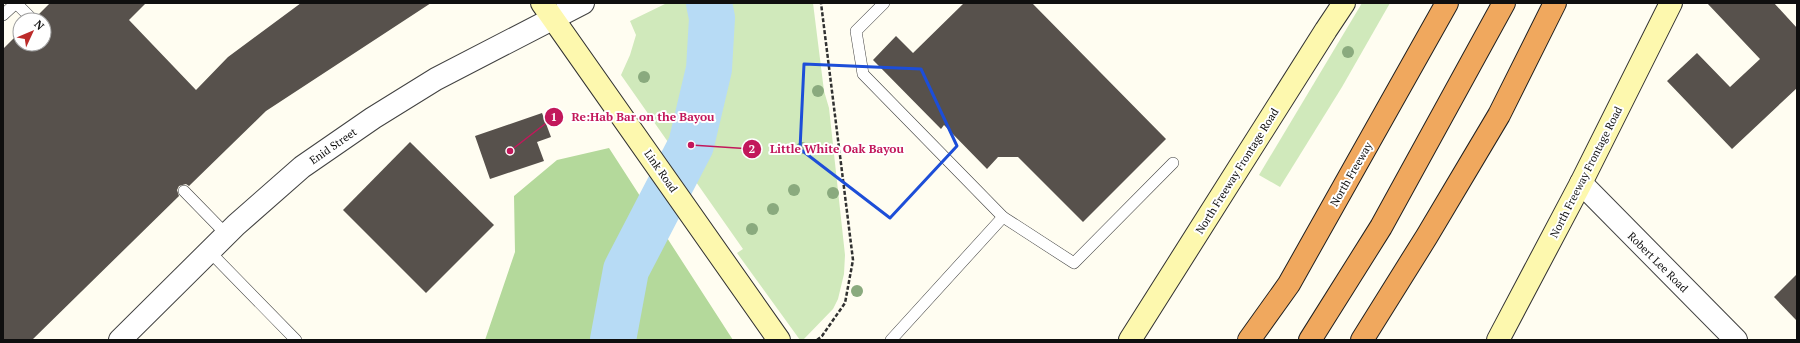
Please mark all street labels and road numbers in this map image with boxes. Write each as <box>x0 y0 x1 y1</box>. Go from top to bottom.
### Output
street label: North Freeway Frontage Road <box>1547 104 1625 240</box>
street label: North Freeway Frontage Road <box>1192 106 1282 236</box>
street label: Enid Street <box>307 125 359 167</box>
street label: North Freeway <box>1327 139 1375 209</box>
street label: Link Road <box>641 147 681 195</box>
street label: Robert Lee Road <box>1625 229 1691 295</box>

